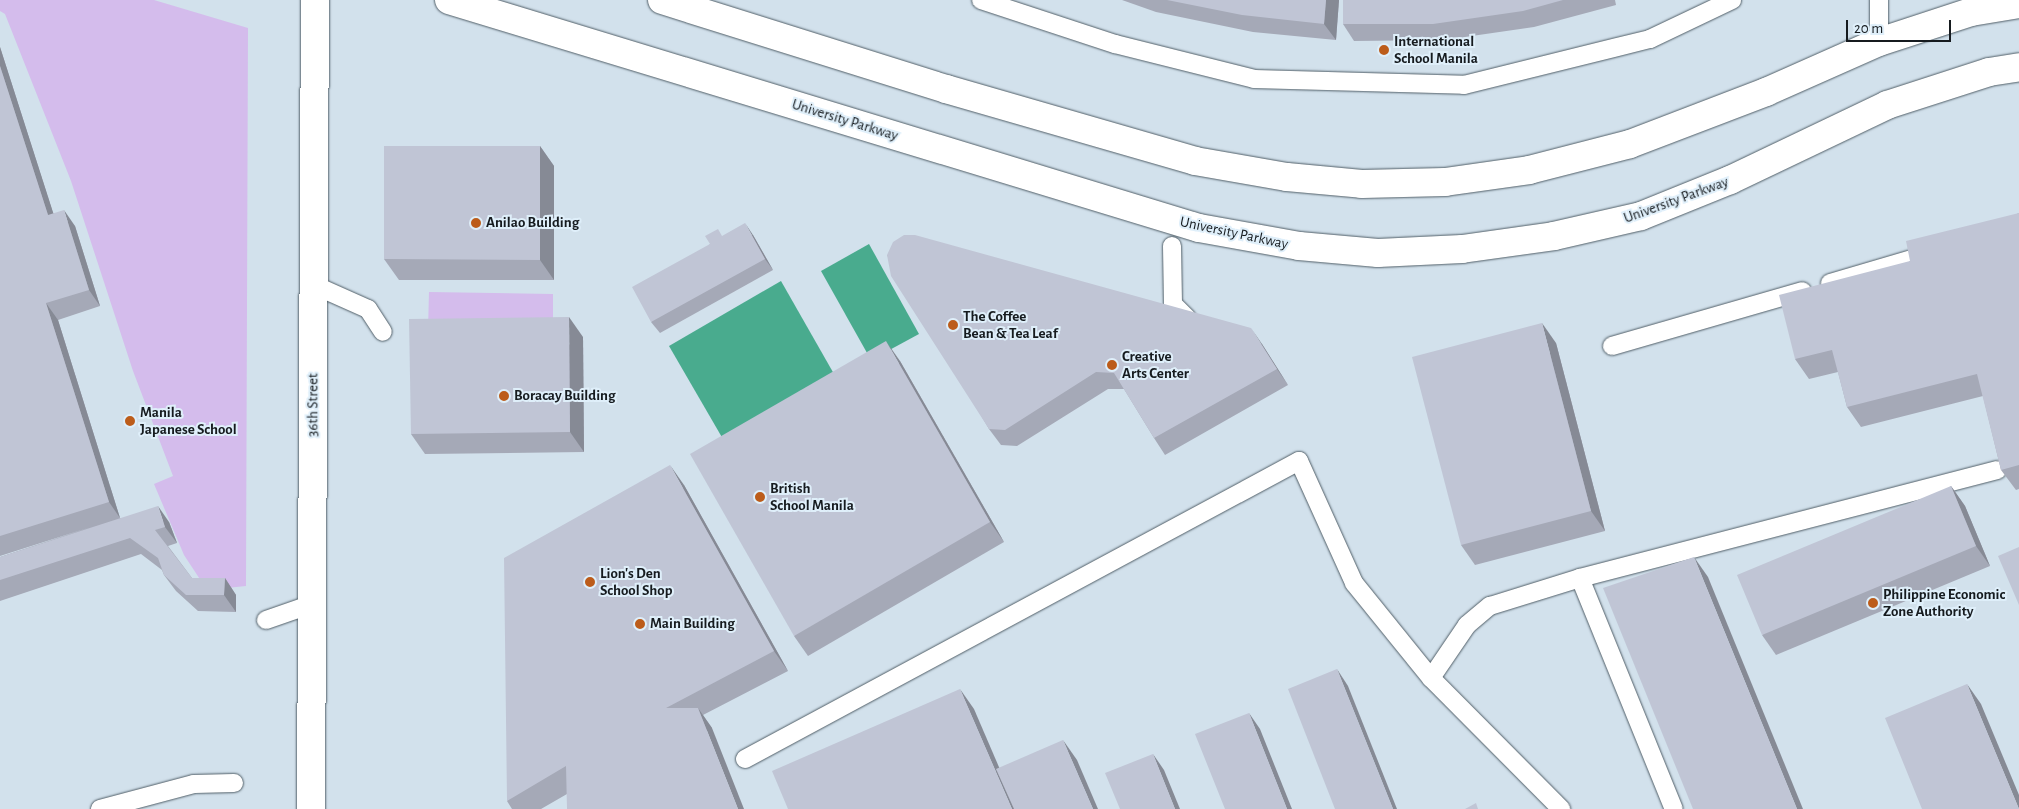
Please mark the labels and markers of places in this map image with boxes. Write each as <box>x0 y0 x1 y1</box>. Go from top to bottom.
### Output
place label: International School Manila <box>1394 32 1478 67</box>
marker: International School Manila <box>1378 44 1390 56</box>
place label: Anilao Building <box>486 214 579 232</box>
marker: Anilao Building <box>470 217 482 229</box>
place label: The Coffee Bean & Tea Leaf <box>963 307 1058 342</box>
marker: The Coffee Bean & Tea Leaf <box>947 319 959 331</box>
place label: Creative Arts Center <box>1122 347 1189 382</box>
marker: Creative Arts Center <box>1106 359 1118 371</box>
place label: Boracay Building <box>514 387 616 405</box>
marker: Boracay Building <box>498 390 510 402</box>
place label: Manila Japanese School <box>140 403 237 438</box>
marker: Manila Japanese School <box>124 415 136 427</box>
place label: British School Manila <box>770 479 854 514</box>
marker: British School Manila <box>754 491 766 503</box>
place label: Lion's Den School Shop <box>600 564 673 599</box>
marker: Lion's Den School Shop <box>584 576 596 588</box>
place label: Philippine Economic Zone Authority <box>1883 585 2005 620</box>
marker: Philippine Economic Zone Authority <box>1867 597 1879 609</box>
place label: Main Building <box>650 615 735 633</box>
marker: Main Building <box>634 618 646 630</box>

